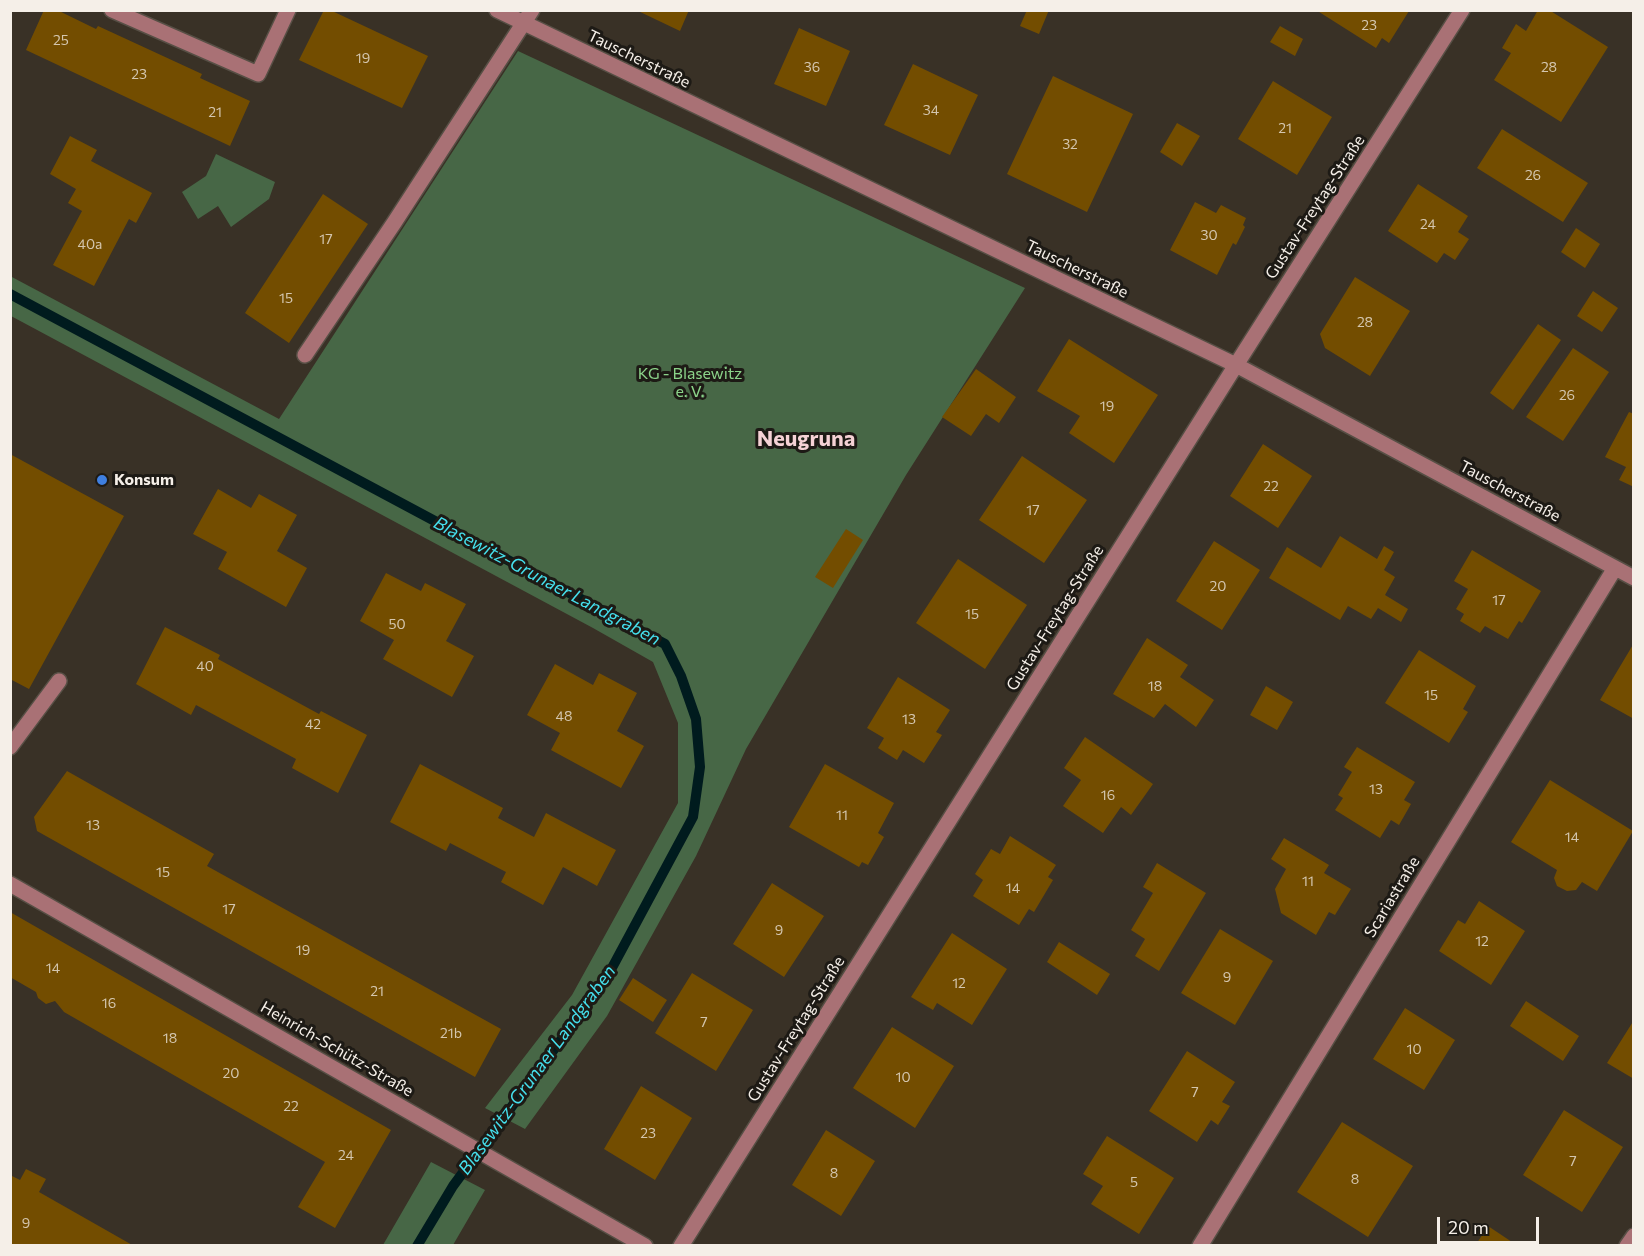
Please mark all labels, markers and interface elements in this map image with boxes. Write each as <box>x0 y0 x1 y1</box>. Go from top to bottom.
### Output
house number: 23 <box>1361 17 1377 33</box>
street label: Tauscherstraße <box>585 26 693 92</box>
house number: 25 <box>53 32 69 48</box>
house number: 19 <box>356 50 370 66</box>
house number: 36 <box>804 59 820 75</box>
house number: 28 <box>1541 59 1557 75</box>
house number: 23 <box>131 66 147 82</box>
house number: 34 <box>923 102 939 118</box>
house number: 21 <box>208 104 222 120</box>
house number: 21 <box>1278 120 1292 136</box>
street label: Gustav-Freytag-Straße <box>1261 131 1369 283</box>
house number: 32 <box>1062 136 1078 152</box>
house number: 26 <box>1525 167 1541 183</box>
house number: 24 <box>1420 216 1436 232</box>
house number: 30 <box>1200 227 1218 243</box>
house number: 17 <box>319 231 333 247</box>
house number: 40a <box>78 236 102 252</box>
street label: Tauscherstraße <box>1023 236 1131 302</box>
house number: 15 <box>279 290 293 306</box>
house number: 28 <box>1357 314 1373 330</box>
park label: KG - Blasewitz e. V. <box>638 364 742 402</box>
house number: 26 <box>1559 387 1575 403</box>
house number: 19 <box>1100 398 1114 414</box>
district label: Neugruna <box>757 426 855 452</box>
street label: Tauscherstraße <box>1456 456 1564 526</box>
place label: Konsum <box>114 470 174 490</box>
marker: Konsum <box>95 473 109 487</box>
house number: 22 <box>1263 478 1279 494</box>
house number: 17 <box>1026 502 1040 518</box>
water label: Blasewitz‐Grunaer Landgraben <box>430 512 664 650</box>
street label: Gustav-Freytag-Straße <box>1002 542 1108 694</box>
house number: 20 <box>1210 578 1226 594</box>
house number: 17 <box>1492 592 1506 608</box>
house number: 15 <box>965 606 979 622</box>
house number: 50 <box>388 616 406 632</box>
house number: 40 <box>196 658 214 674</box>
house number: 18 <box>1148 678 1162 694</box>
house number: 15 <box>1424 687 1438 703</box>
house number: 48 <box>556 708 572 724</box>
house number: 13 <box>902 711 916 727</box>
house number: 42 <box>305 716 321 732</box>
house number: 13 <box>1369 781 1383 797</box>
house number: 16 <box>1101 787 1115 803</box>
house number: 11 <box>836 807 848 823</box>
house number: 13 <box>86 817 100 833</box>
house number: 14 <box>1565 829 1579 845</box>
street label: Scariastraße <box>1360 853 1424 941</box>
house number: 15 <box>156 864 170 880</box>
house number: 11 <box>1302 873 1314 889</box>
house number: 14 <box>1006 880 1020 896</box>
house number: 17 <box>222 901 236 917</box>
house number: 9 <box>775 922 783 938</box>
house number: 12 <box>1475 933 1489 949</box>
house number: 19 <box>296 942 310 958</box>
street label: Gustav-Freytag-Straße <box>743 953 849 1105</box>
house number: 14 <box>46 960 60 976</box>
water label: Blasewitz‐Grunaer Landgraben <box>454 961 620 1179</box>
house number: 9 <box>1223 969 1231 985</box>
house number: 12 <box>952 975 966 991</box>
house number: 21 <box>370 983 384 999</box>
house number: 16 <box>102 995 116 1011</box>
street label: Heinrich-Schütz-Straße <box>257 997 417 1101</box>
house number: 7 <box>700 1014 708 1030</box>
house number: 21b <box>440 1025 462 1041</box>
house number: 18 <box>163 1030 177 1046</box>
house number: 10 <box>1406 1041 1422 1057</box>
house number: 20 <box>223 1065 239 1081</box>
house number: 10 <box>895 1069 911 1085</box>
house number: 7 <box>1191 1084 1199 1100</box>
house number: 22 <box>283 1098 299 1114</box>
house number: 23 <box>640 1125 656 1141</box>
house number: 24 <box>338 1147 354 1163</box>
house number: 7 <box>1569 1153 1577 1169</box>
house number: 8 <box>830 1165 838 1181</box>
house number: 8 <box>1351 1171 1359 1187</box>
house number: 5 <box>1130 1174 1138 1190</box>
scale bar <box>1440 1205 1542 1243</box>
house number: 9 <box>22 1215 30 1231</box>
text: 20 m <box>1448 1216 1489 1238</box>

